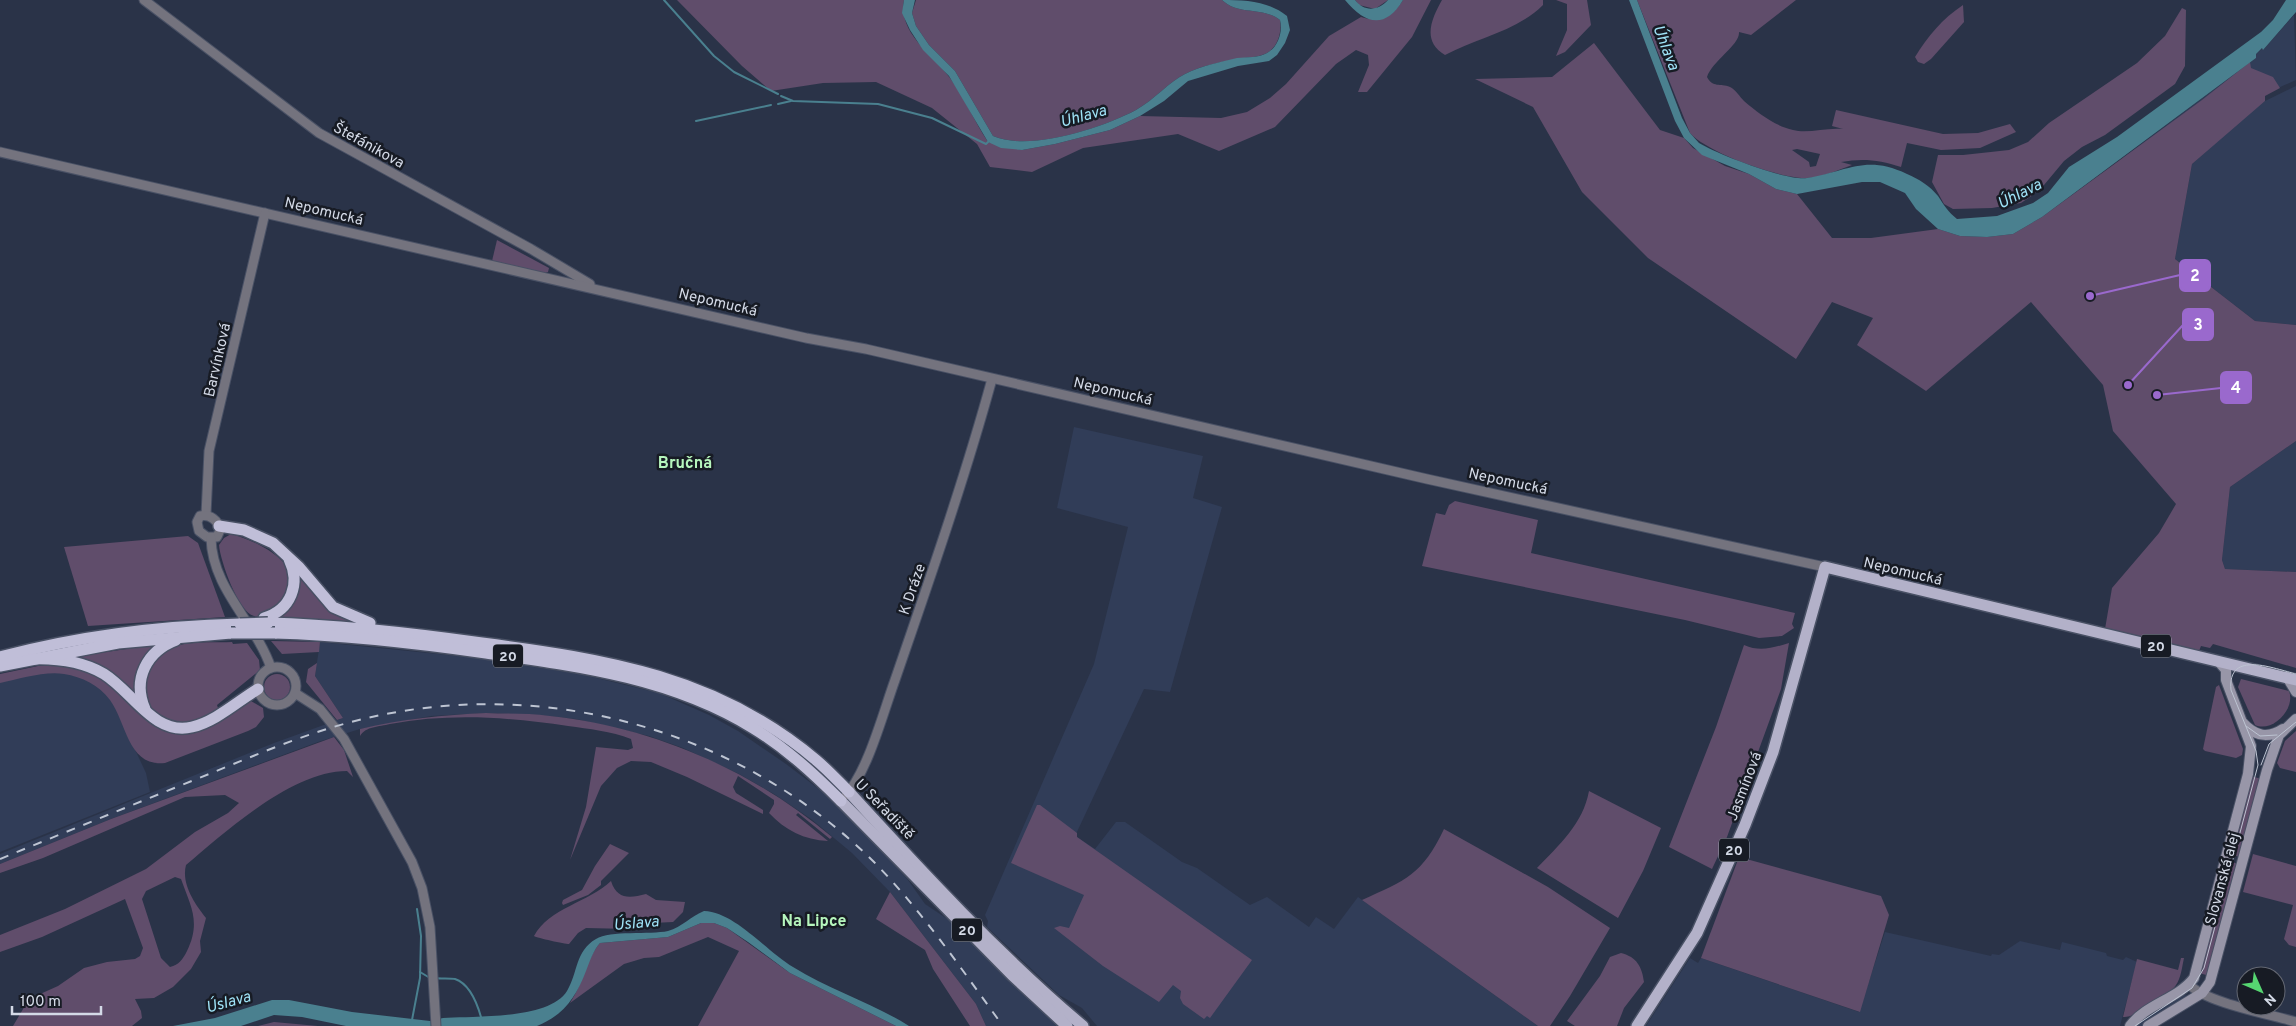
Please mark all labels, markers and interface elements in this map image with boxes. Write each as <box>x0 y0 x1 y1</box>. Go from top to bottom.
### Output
water label: Úhlava <box>1647 21 1685 74</box>
water label: Úhlava <box>1058 99 1110 133</box>
street label: Štefánikova <box>329 117 408 174</box>
water label: Úhlava <box>1993 173 2046 214</box>
street label: Nepomucká <box>282 194 365 231</box>
callout: 2 <box>2180 260 2210 291</box>
text: 2 <box>2190 267 2200 287</box>
street label: Nepomucká <box>676 285 759 322</box>
callout: 3 <box>2183 309 2213 340</box>
text: 3 <box>2193 316 2203 336</box>
street label: Barvínková <box>201 321 236 399</box>
callout: 4 <box>2221 372 2251 403</box>
street label: Nepomucká <box>1071 374 1154 411</box>
text: 4 <box>2231 379 2241 399</box>
district label: Bručná <box>658 454 712 474</box>
street label: Nepomucká <box>1466 465 1549 500</box>
street label: Nepomucká <box>1861 554 1944 591</box>
street label: K Dráze <box>896 561 931 618</box>
road number: 20 <box>2141 634 2171 658</box>
road number: 20 <box>493 644 523 668</box>
street label: Jasmínová <box>1724 749 1767 824</box>
street label: U Seřadiště <box>850 776 918 844</box>
street label: Slovanská alej <box>2202 831 2245 928</box>
road number: 20 <box>1719 838 1749 862</box>
water label: Úslava <box>612 910 660 936</box>
district label: Na Lipce <box>782 912 847 932</box>
road number: 20 <box>952 918 982 942</box>
north arrow <box>2236 966 2286 1016</box>
scale bar <box>12 984 101 1016</box>
water label: Úslava <box>203 985 254 1018</box>
text: N <box>2260 990 2279 1009</box>
text: 100 m <box>20 993 61 1012</box>

